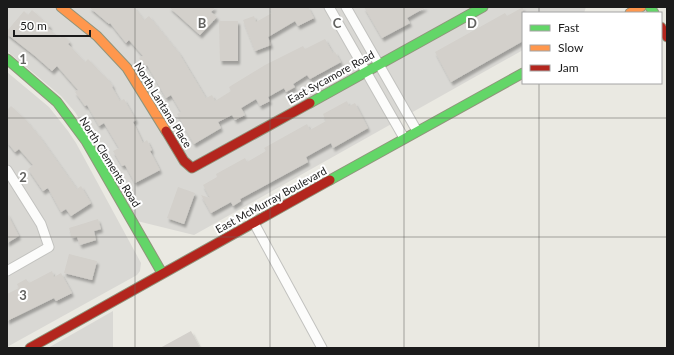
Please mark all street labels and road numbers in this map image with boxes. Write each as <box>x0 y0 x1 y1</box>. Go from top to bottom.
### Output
street label: East Sycamore Road <box>285 47 376 106</box>
street label: North Lantana Place <box>132 60 195 150</box>
street label: North Clements Road <box>77 114 143 209</box>
street label: East McMurray Boulevard <box>213 164 329 236</box>

